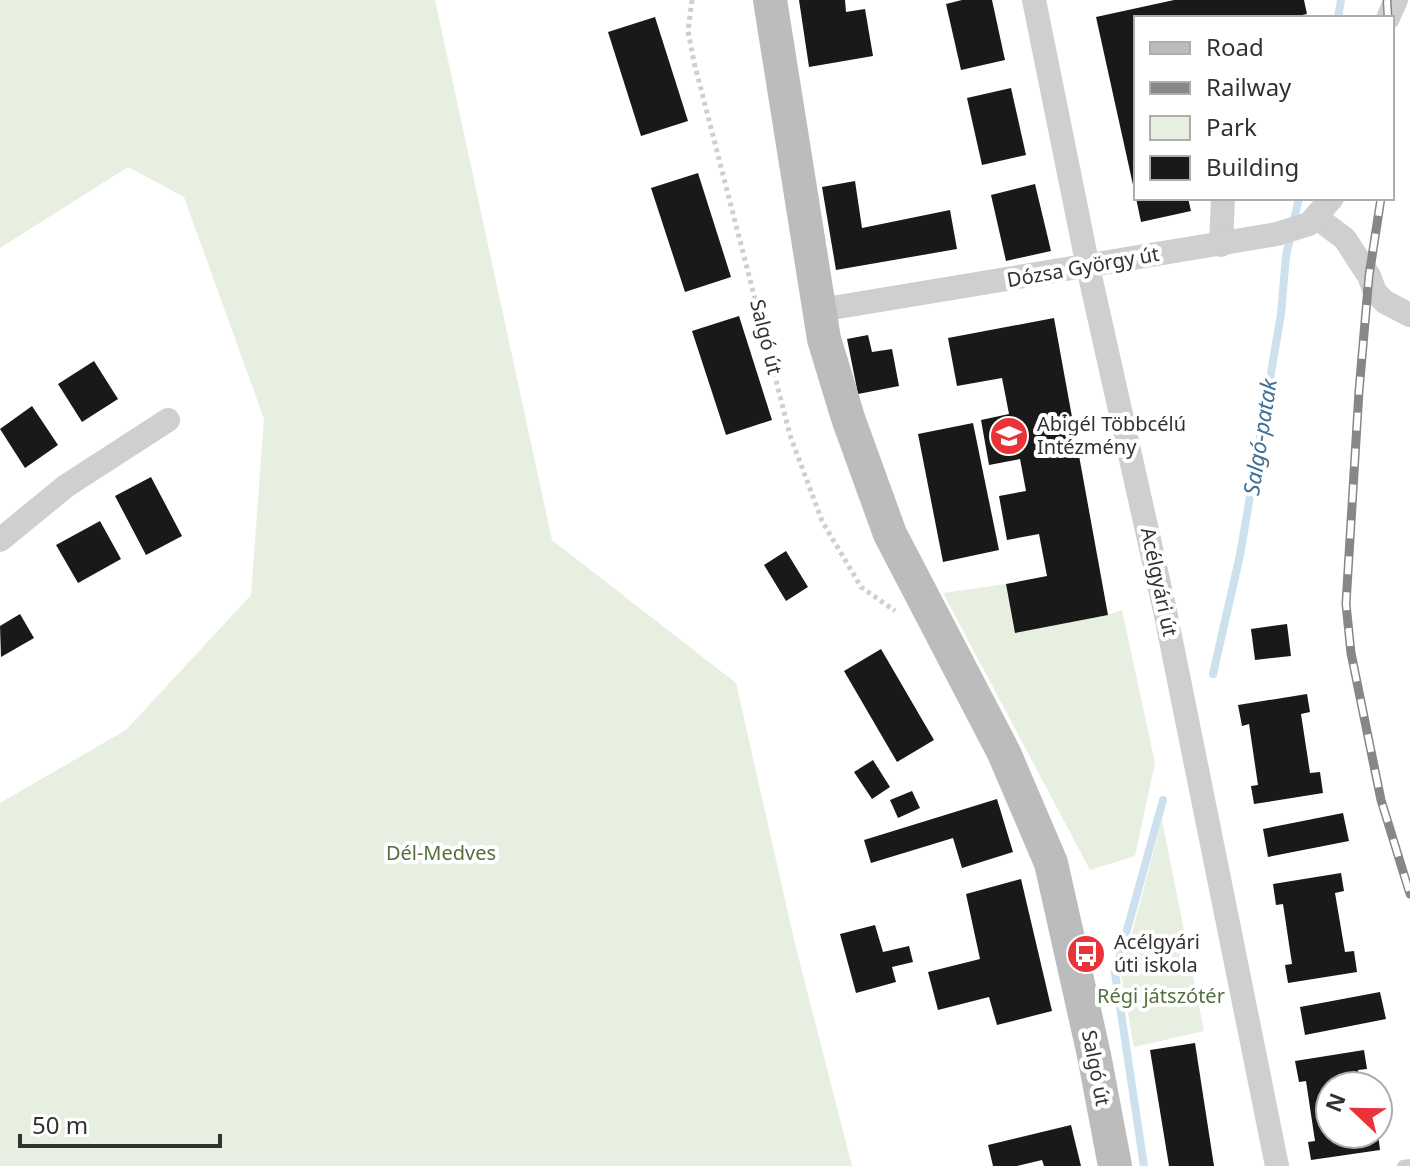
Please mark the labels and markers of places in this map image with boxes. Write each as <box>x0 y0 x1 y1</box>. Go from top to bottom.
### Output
place label: Abigél Többcélú Intézmény <box>1037 410 1186 460</box>
school or university icon: Abigél Többcélú Intézmény <box>988 415 1030 457</box>
place label: Acélgyári úti iskola <box>1114 928 1200 978</box>
bus stop icon: Acélgyári úti iskola <box>1065 933 1107 975</box>

